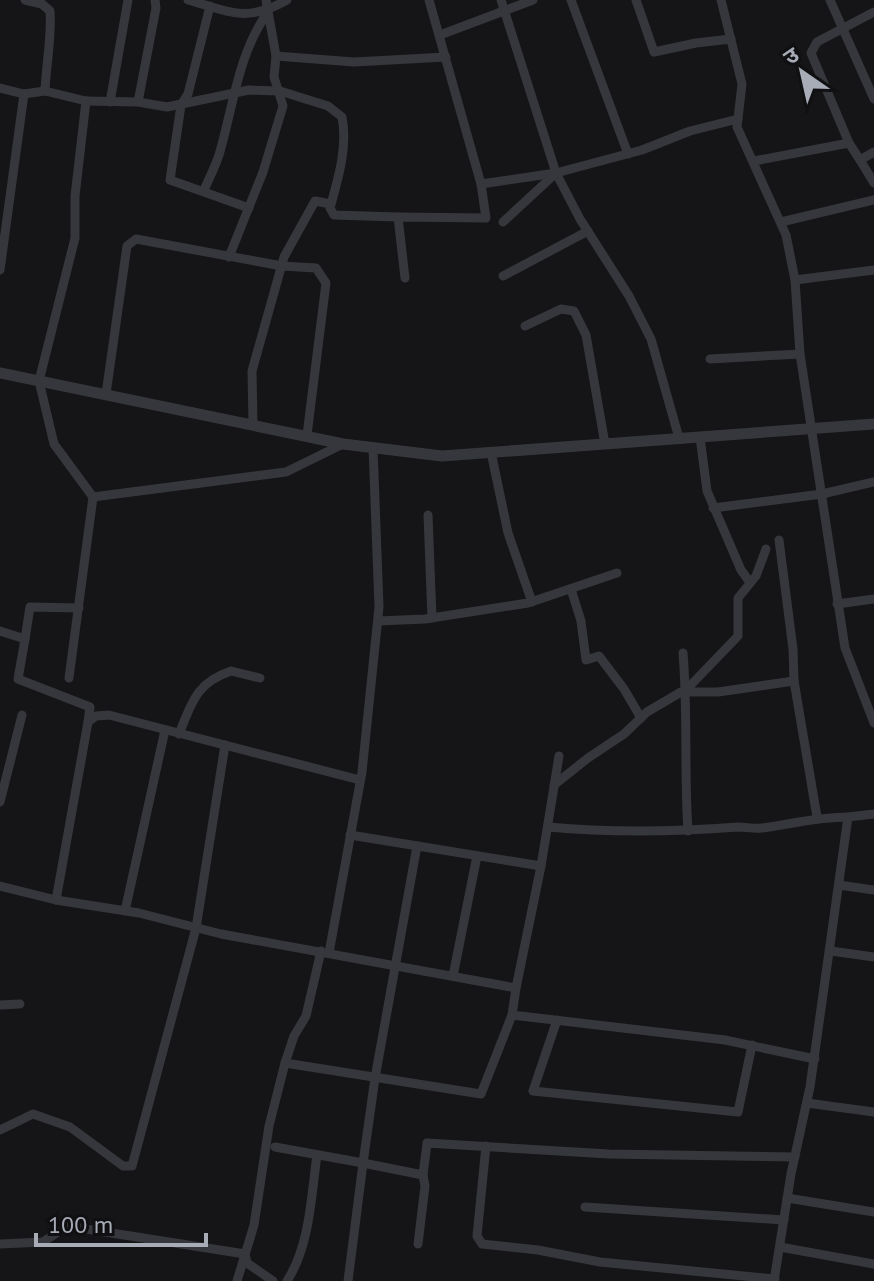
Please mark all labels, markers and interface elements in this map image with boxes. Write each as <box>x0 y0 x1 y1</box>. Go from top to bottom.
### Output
north arrow <box>762 32 842 112</box>
text: उ <box>778 40 805 71</box>
scale bar <box>36 1197 206 1247</box>
text: 100 m <box>48 1209 113 1240</box>

